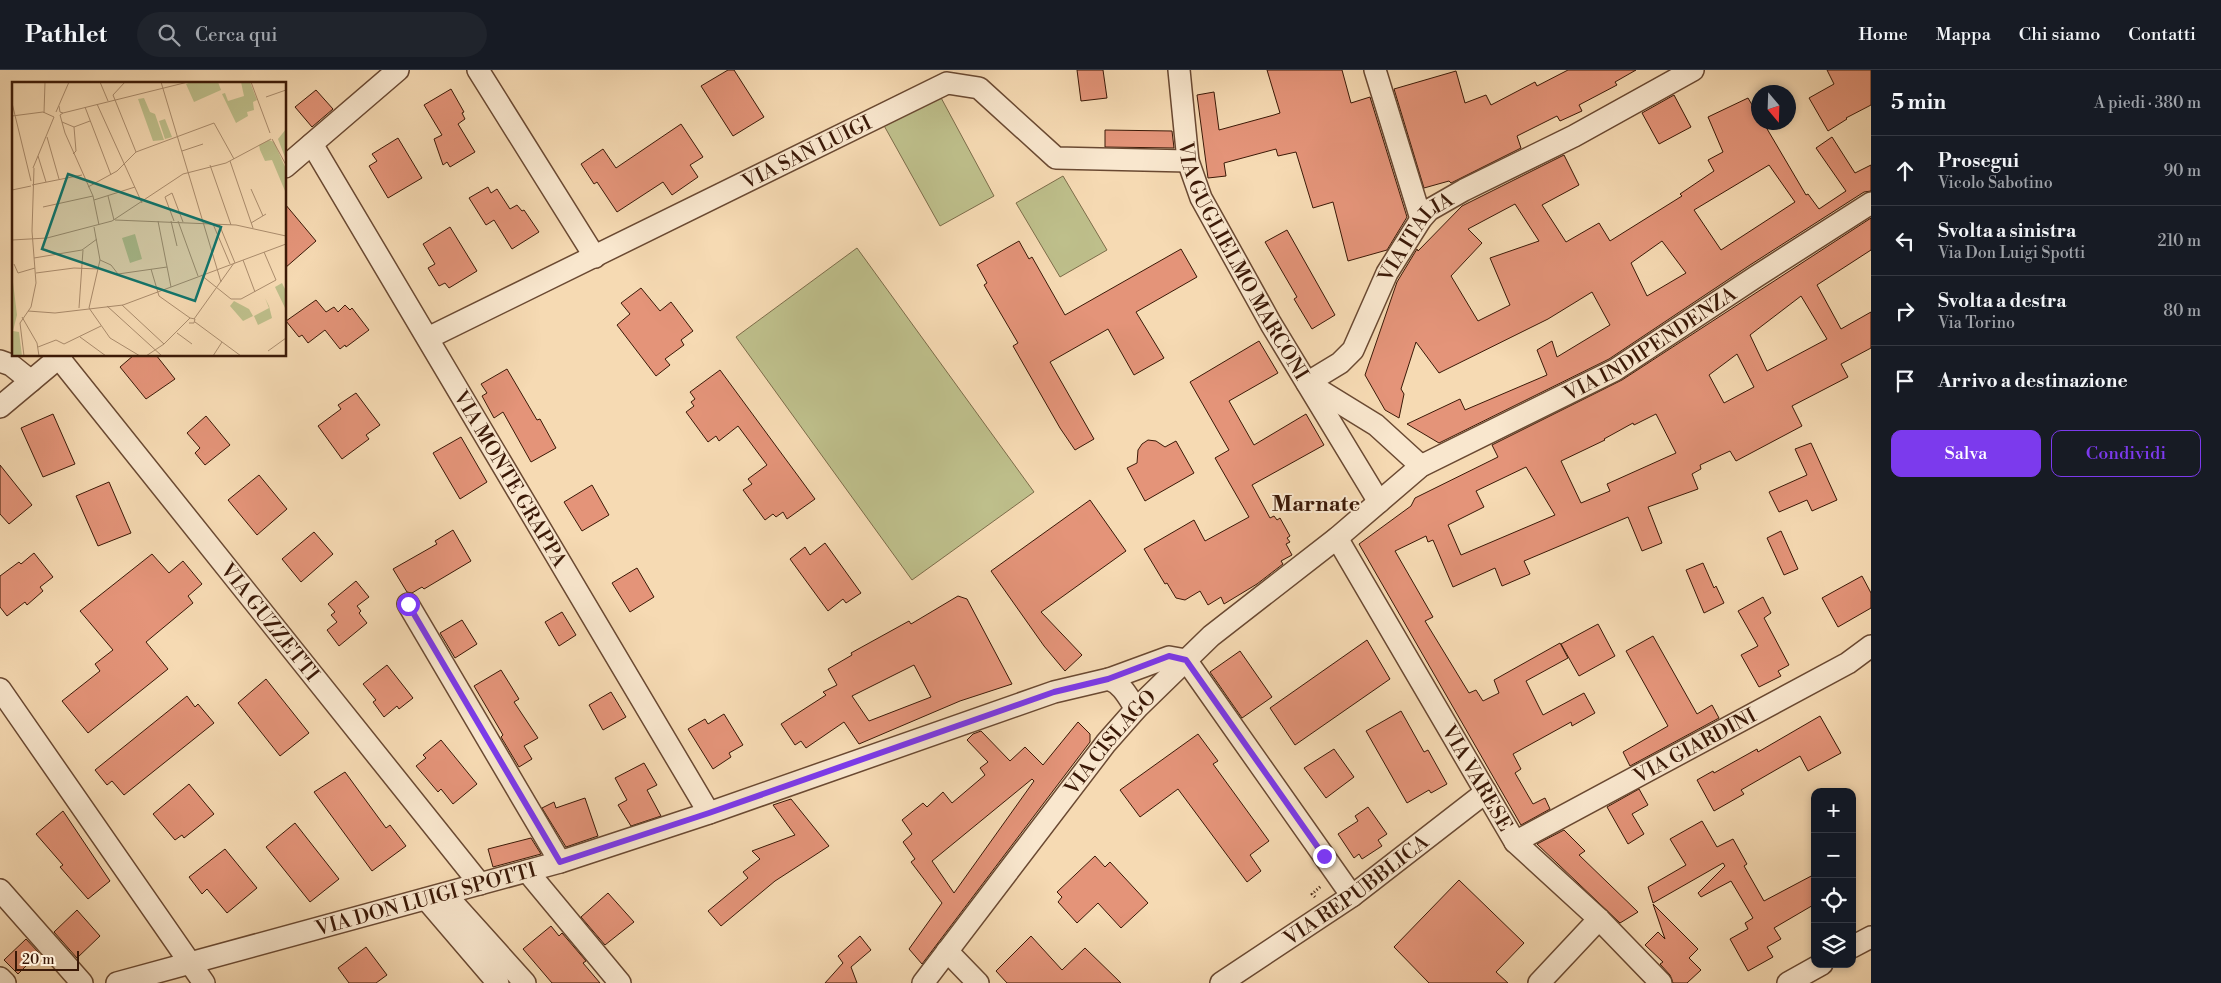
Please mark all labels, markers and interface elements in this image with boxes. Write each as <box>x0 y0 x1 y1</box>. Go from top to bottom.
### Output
search box <box>137 12 487 57</box>
text: Pathlet <box>25 20 107 50</box>
icon: search <box>155 21 183 49</box>
text: Cerca qui <box>195 23 278 47</box>
text: Home <box>1858 23 1908 46</box>
text: Mappa <box>1936 23 1991 46</box>
text: Chi siamo <box>2019 23 2100 46</box>
text: Contatti <box>2128 23 2196 46</box>
inset map <box>12 82 286 356</box>
north arrow <box>1751 85 1796 130</box>
text: 5 min <box>1891 90 1946 116</box>
text: A piedi · 380 m <box>2094 93 2201 113</box>
street label: VIA SAN LUIGI <box>738 111 877 196</box>
street label: VIA GUGLIELMO MARCONI <box>1172 140 1313 386</box>
text: Prosegui <box>1938 149 2019 173</box>
icon: ahead <box>1891 157 1919 185</box>
text: 90 m <box>2163 161 2201 181</box>
text: Vicolo Sabotino <box>1938 173 2053 193</box>
street label: VIA ITALIA <box>1373 187 1459 287</box>
text: Svolta a sinistra <box>1938 219 2076 243</box>
icon: left <box>1891 227 1919 255</box>
text: 210 m <box>2157 231 2201 251</box>
text: Via Don Luigi Spotti <box>1938 243 2085 263</box>
street label: VIA INDIPENDENZA <box>1559 281 1743 408</box>
text: Svolta a destra <box>1938 289 2066 313</box>
icon: right <box>1891 297 1919 325</box>
text: 80 m <box>2163 301 2201 321</box>
text: Via Torino <box>1938 313 2015 333</box>
icon: arrive <box>1891 367 1919 395</box>
text: Arrivo a destinazione <box>1938 369 2128 393</box>
street label: VIA MONTE GRAPPA <box>447 386 572 573</box>
button: Salva <box>1891 430 2041 477</box>
button: Condividi <box>2051 430 2201 477</box>
district label: Marnate <box>1272 491 1360 518</box>
street label: VIA GUZZETTI <box>214 558 324 687</box>
route start <box>397 593 420 616</box>
street label: VIA CISLAGO <box>1059 685 1162 801</box>
street label: VIA GIARDINI <box>1629 704 1761 790</box>
street label: VIA VARESE <box>1435 720 1517 836</box>
map controls <box>1811 788 1856 968</box>
button: + <box>1811 788 1856 833</box>
street label: VIA REPUBBLICA <box>1279 829 1435 952</box>
button: − <box>1811 833 1856 878</box>
route end <box>1313 845 1336 868</box>
street label: VIA DON LUIGI SPOTTI <box>312 858 540 942</box>
button: locate <box>1811 878 1856 923</box>
button: layers <box>1811 923 1856 968</box>
scale bar <box>15 948 79 971</box>
text: 20 m <box>22 951 54 969</box>

